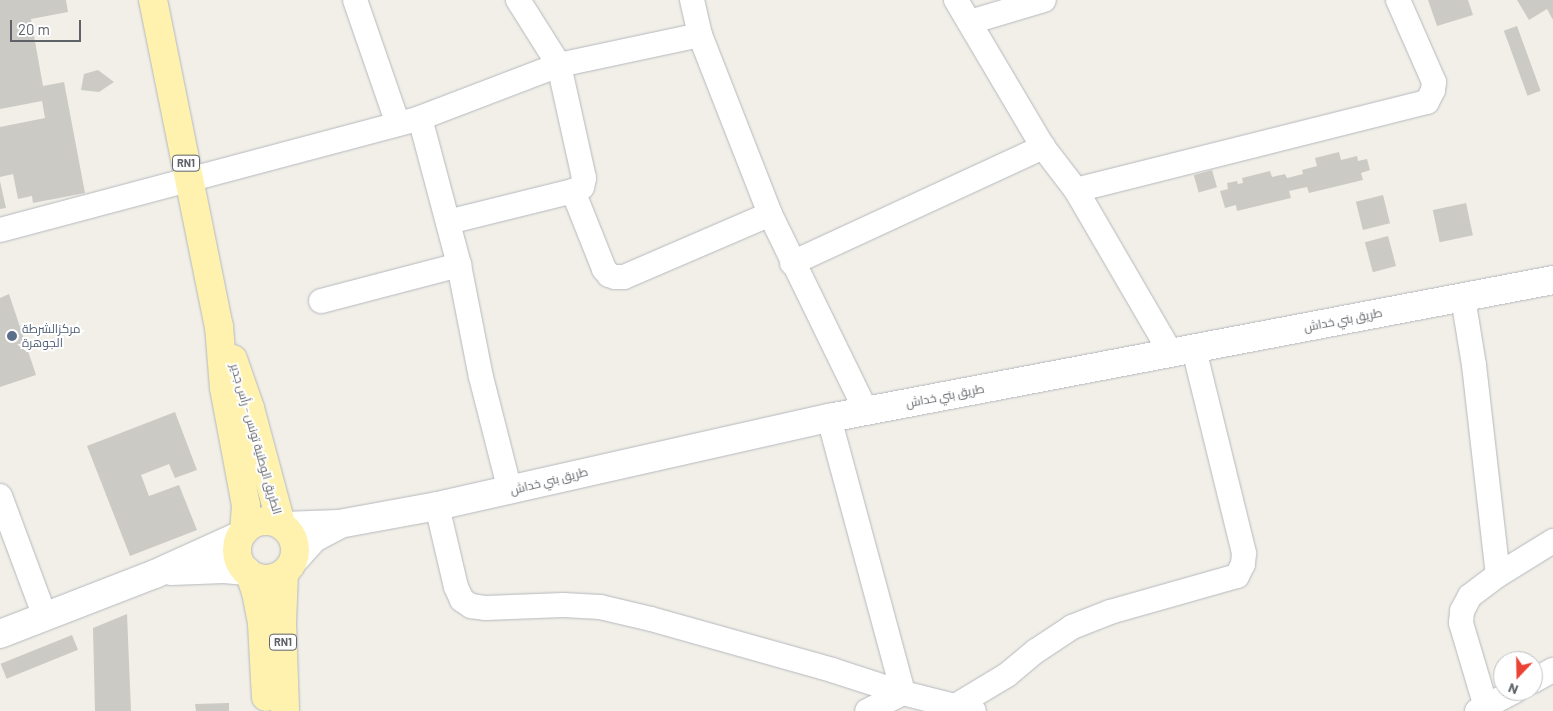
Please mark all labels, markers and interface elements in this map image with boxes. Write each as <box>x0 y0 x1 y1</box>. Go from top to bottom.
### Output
scale bar <box>12 10 84 42</box>
text: 20 m <box>18 20 50 38</box>
road number: RN1 <box>171 154 201 172</box>
street label: طريق بني خداش <box>1303 305 1383 335</box>
place label: مركزالشرطة الجوهرة <box>22 322 80 350</box>
marker: مركزالشرطة الجوهرة <box>6 330 18 342</box>
street label: الطريق الوطنية تونس - رأس جدير <box>228 362 284 516</box>
street label: طريق بني خداش <box>905 381 985 411</box>
street label: طريق بني خداش <box>509 464 589 498</box>
road number: RN1 <box>268 634 298 650</box>
north arrow <box>1493 651 1543 701</box>
text: N <box>1505 680 1520 699</box>

